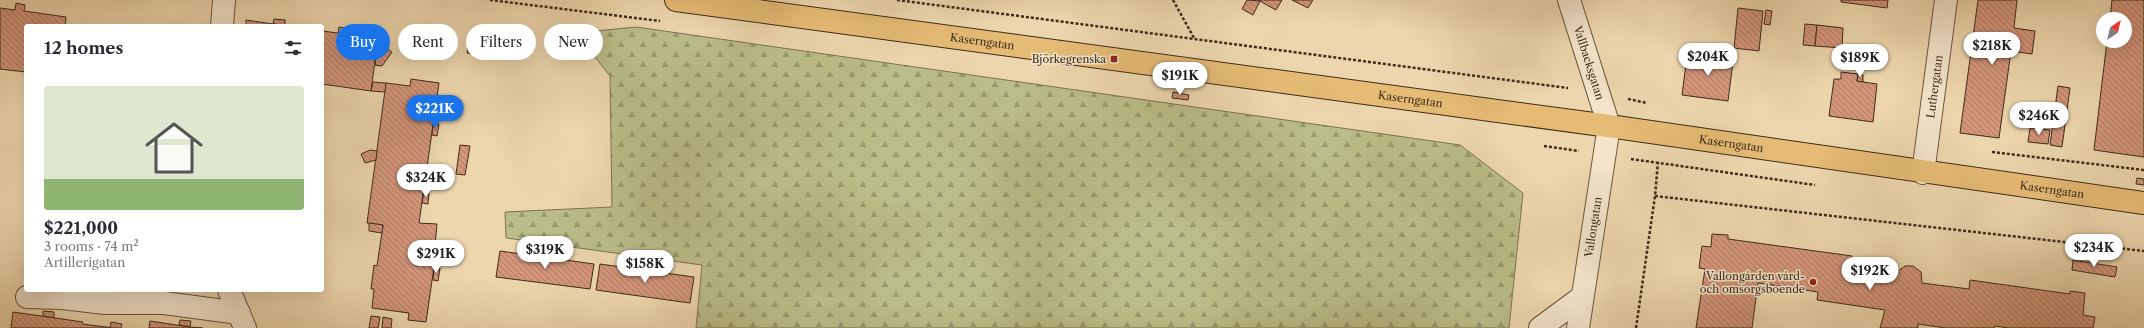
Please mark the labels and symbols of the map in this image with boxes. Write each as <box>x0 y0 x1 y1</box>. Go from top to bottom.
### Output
north arrow <box>2096 12 2132 48</box>
street label: Vallbacksgatan <box>1570 23 1607 102</box>
street label: Kaserngatan <box>949 30 1015 53</box>
pin: $218K <box>1964 32 2020 66</box>
pin: $204K <box>1680 43 1736 77</box>
pin: $189K <box>1832 44 1888 78</box>
place label: Björkegrenska <box>1032 52 1106 66</box>
marker: Björkegrenska <box>1109 54 1119 64</box>
street label: Luthergatan <box>1923 54 1946 119</box>
pin: $191K <box>1152 62 1208 96</box>
street label: Kaserngatan <box>1377 88 1444 110</box>
pin: $221K <box>407 95 463 129</box>
pin: $246K <box>2011 102 2067 136</box>
street label: Kaserngatan <box>1698 132 1765 155</box>
pin: $324K <box>398 164 454 198</box>
street label: Kaserngatan <box>2019 178 2085 201</box>
street label: Vallongatan <box>1581 196 1605 259</box>
pin: $234K <box>2066 234 2122 268</box>
pin: $319K <box>517 236 573 270</box>
pin: $291K <box>408 240 464 274</box>
pin: $158K <box>617 250 673 284</box>
pin: $192K <box>1842 257 1898 291</box>
place label: Vallongården vård- och omsorgsboende <box>1700 269 1805 296</box>
marker: Vallongården vård- och omsorgsboende <box>1808 277 1818 287</box>

